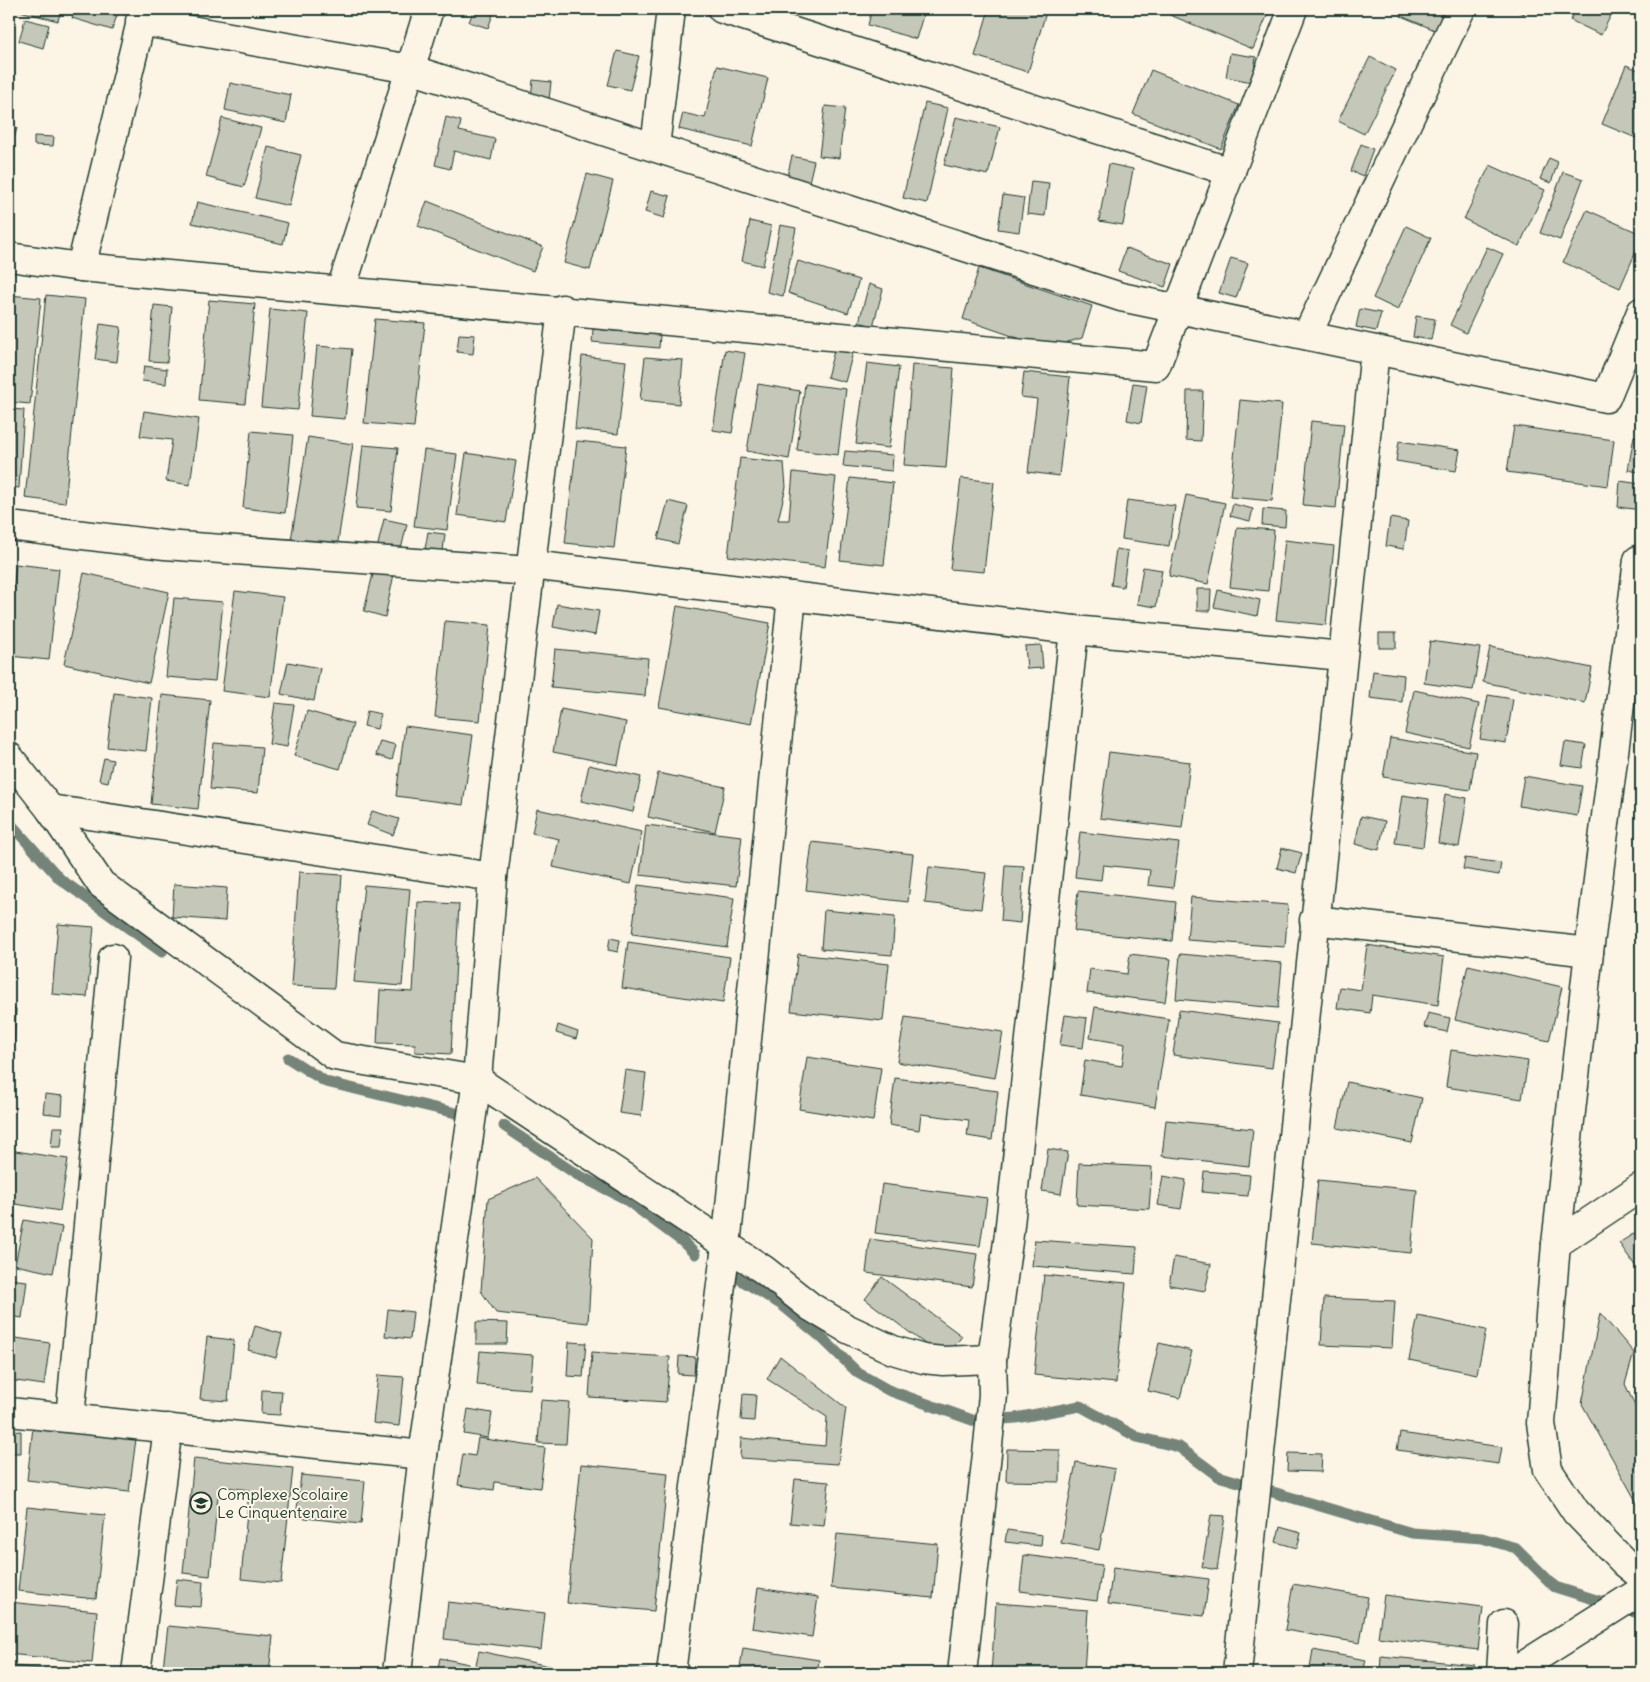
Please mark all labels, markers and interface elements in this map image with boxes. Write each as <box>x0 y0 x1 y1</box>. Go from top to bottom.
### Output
place label: Complexe Scolaire Le Cinquentenaire <box>217 1484 348 1522</box>
school or university icon: Complexe Scolaire Le Cinquentenaire <box>189 1491 213 1515</box>

